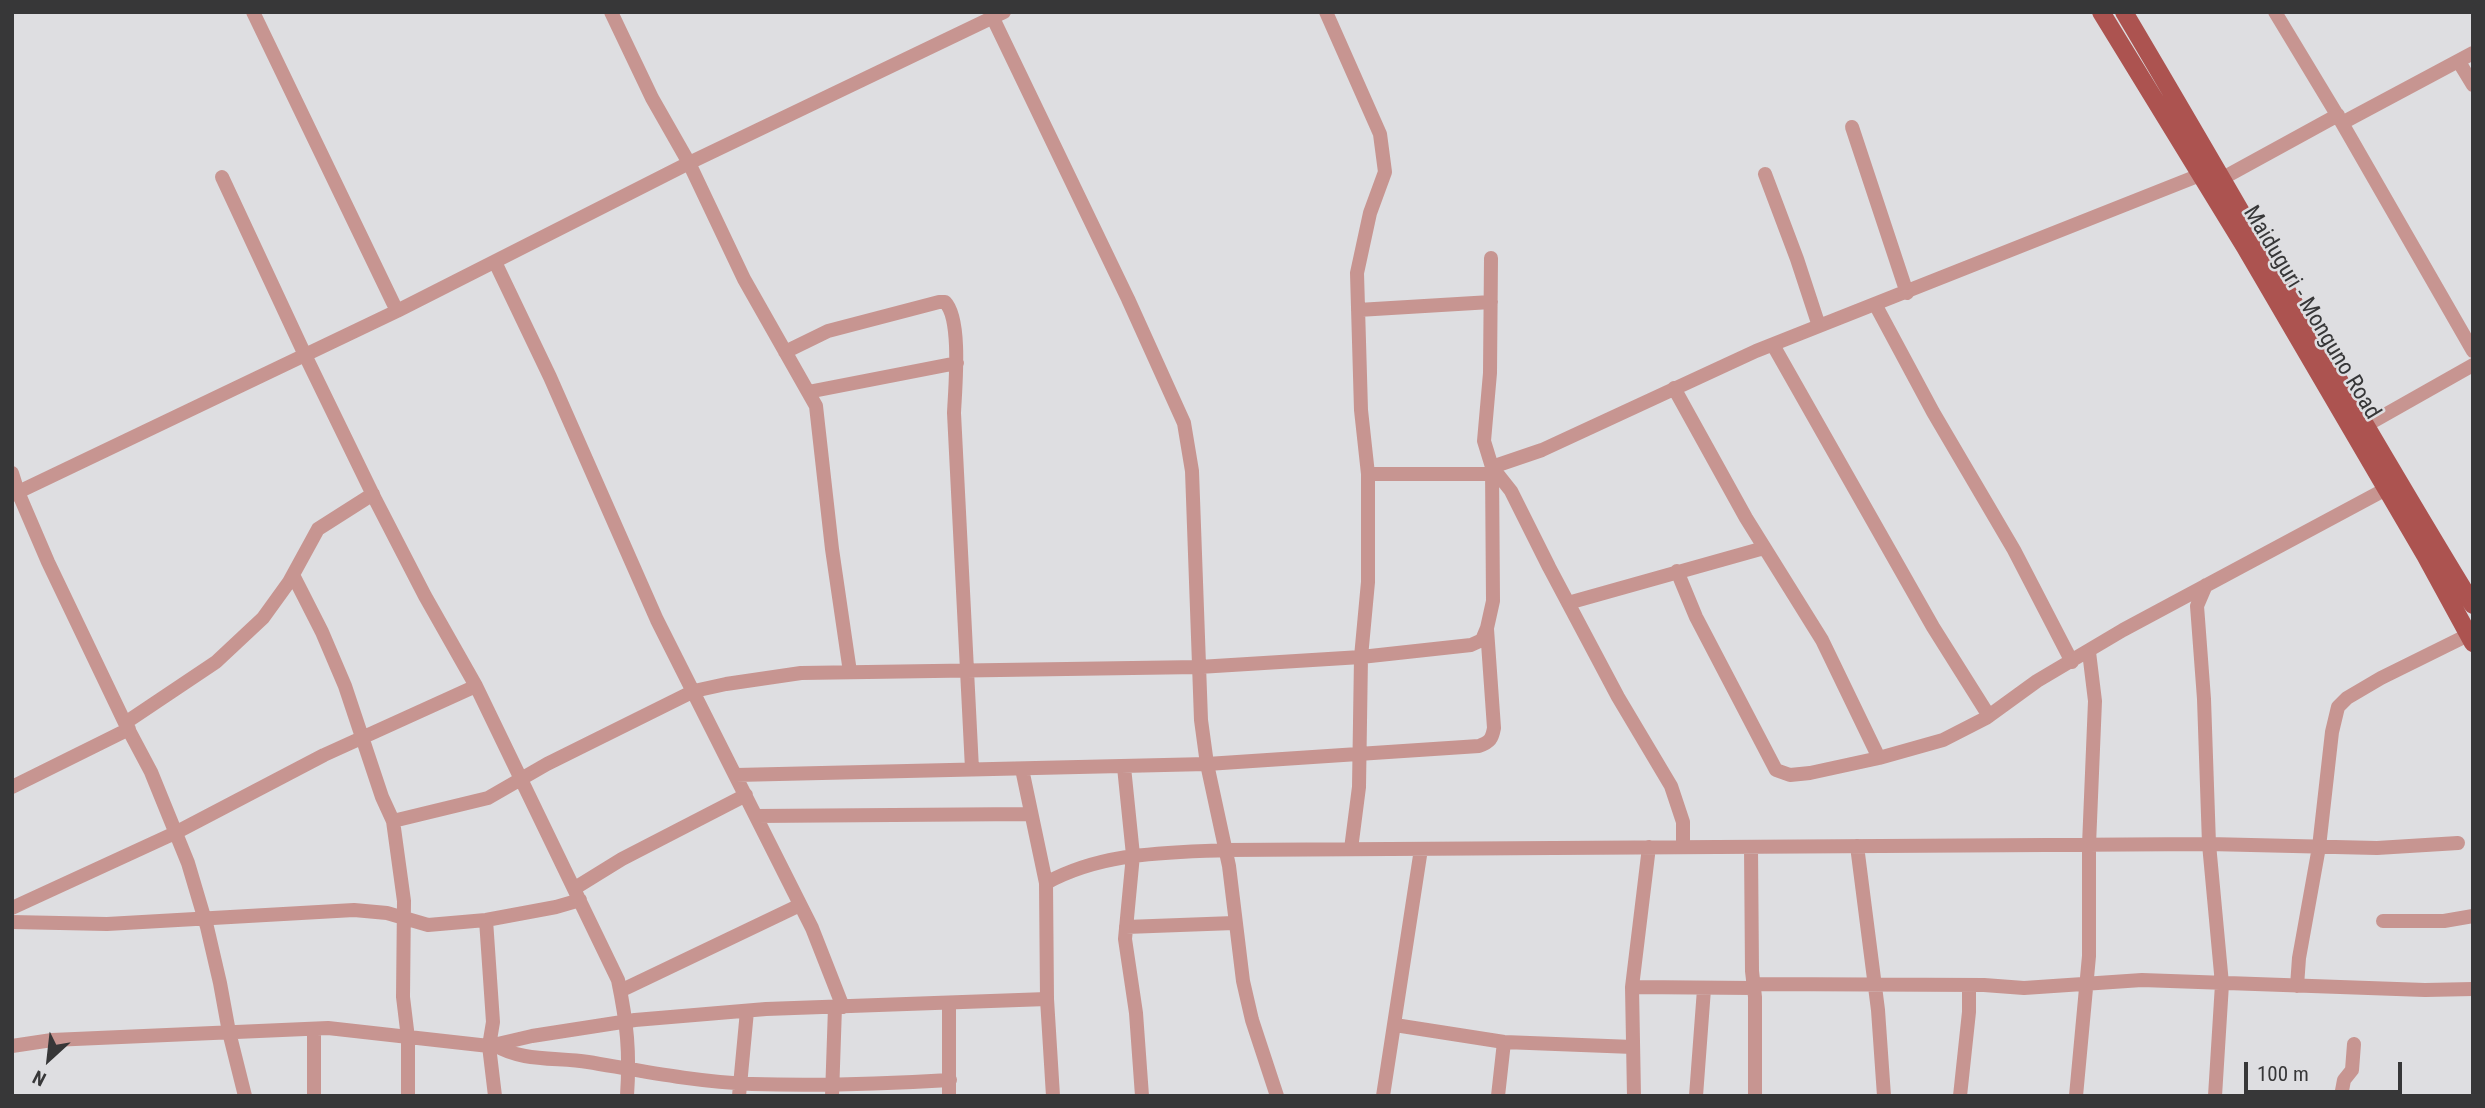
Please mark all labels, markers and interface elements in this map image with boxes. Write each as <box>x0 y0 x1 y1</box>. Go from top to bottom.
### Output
street label: Maiduguri - Monguno Road <box>2236 201 2386 425</box>
north arrow <box>14 1024 84 1094</box>
scale bar <box>2247 1048 2404 1092</box>
text: 100 m <box>2257 1062 2309 1086</box>
text: N <box>29 1065 50 1091</box>

